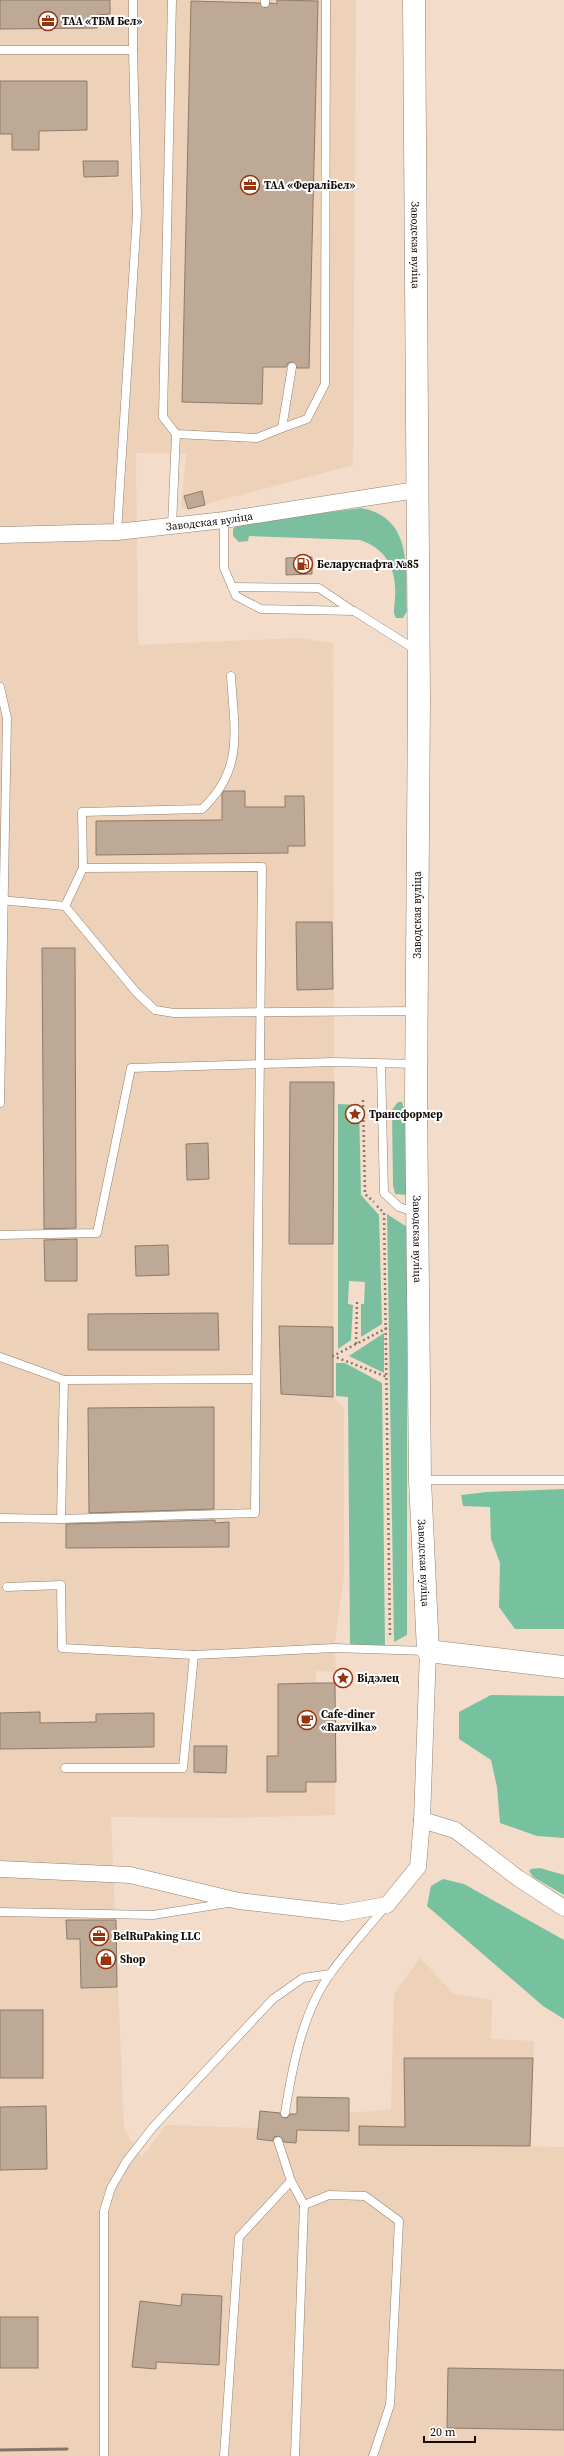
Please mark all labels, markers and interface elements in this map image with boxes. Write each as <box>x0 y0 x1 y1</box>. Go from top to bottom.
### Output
office icon: ТАА «ТБМ Бел» <box>37 10 59 32</box>
place label: ТАА «ТБМ Бел» <box>62 14 142 29</box>
office icon: ТАА «ФераліБел» <box>239 174 261 196</box>
place label: ТАА «ФераліБел» <box>264 178 355 193</box>
street label: Заводская вуліца <box>408 201 424 289</box>
street label: Заводская вуліца <box>165 508 254 534</box>
fuel station icon: Беларуснафта №85 <box>292 553 314 575</box>
place label: Беларуснафта №85 <box>317 557 419 572</box>
street label: Заводская вуліца <box>410 871 425 959</box>
place icon: Трансформер <box>344 1103 366 1125</box>
place label: Трансформер <box>369 1107 443 1122</box>
street label: Заводская вуліца <box>410 1195 425 1283</box>
street label: Заводская вуліца <box>414 1519 433 1607</box>
place icon: Відэлец <box>332 1667 354 1689</box>
place label: Відэлец <box>357 1671 399 1686</box>
place label: Cafe-diner «Razvilka» <box>321 1707 377 1735</box>
cafe icon: Cafe-diner «Razvilka» <box>296 1709 318 1731</box>
office icon: BelRuPaking LLC <box>88 1925 110 1947</box>
place label: BelRuPaking LLC <box>113 1929 200 1944</box>
shop icon: Shop <box>95 1948 117 1970</box>
place label: Shop <box>120 1952 146 1967</box>
scale bar <box>424 2418 475 2444</box>
text: 20 m <box>430 2424 456 2440</box>

